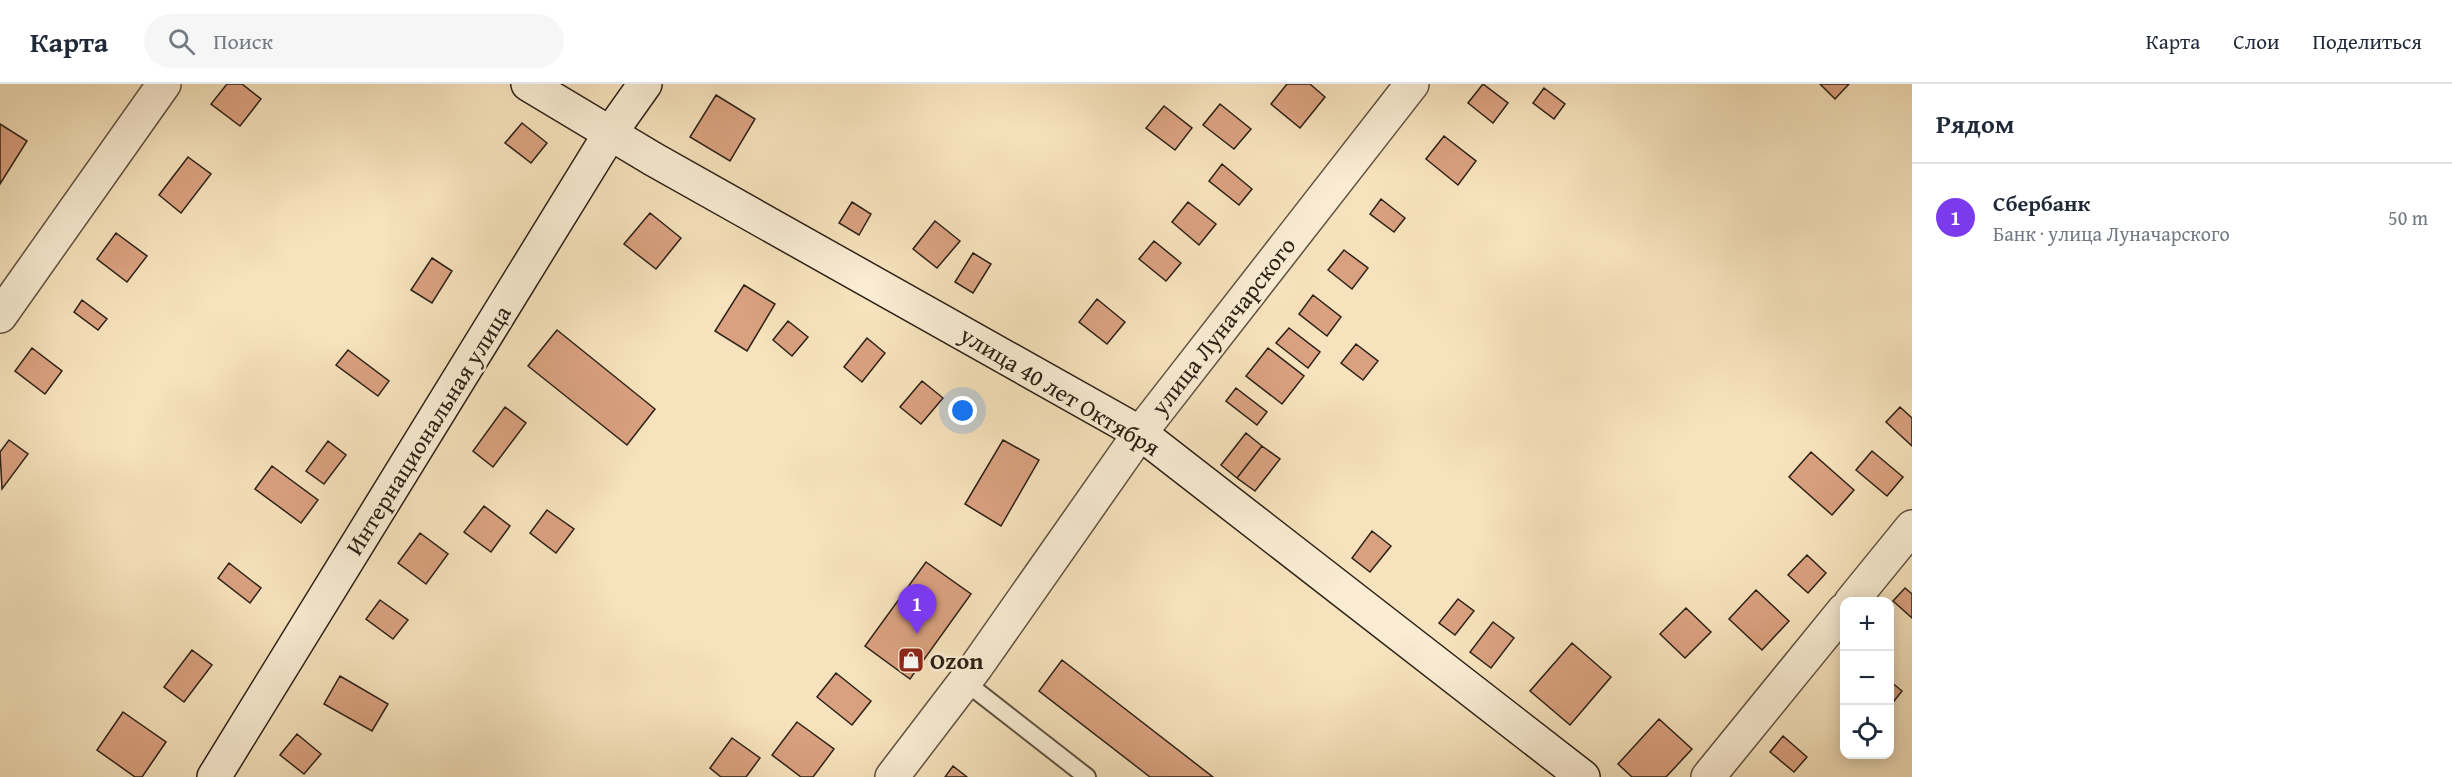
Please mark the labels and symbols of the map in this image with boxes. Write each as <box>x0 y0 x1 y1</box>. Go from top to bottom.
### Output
street label: улица Луначарского <box>1142 229 1304 423</box>
street label: Интернациональная улица <box>337 298 520 562</box>
street label: улица 40 лет Октября <box>952 317 1167 465</box>
your location <box>948 396 977 425</box>
pin: 1 <box>898 584 936 634</box>
place label: Ozon <box>930 643 984 678</box>
shop icon: Ozon <box>896 645 926 675</box>

